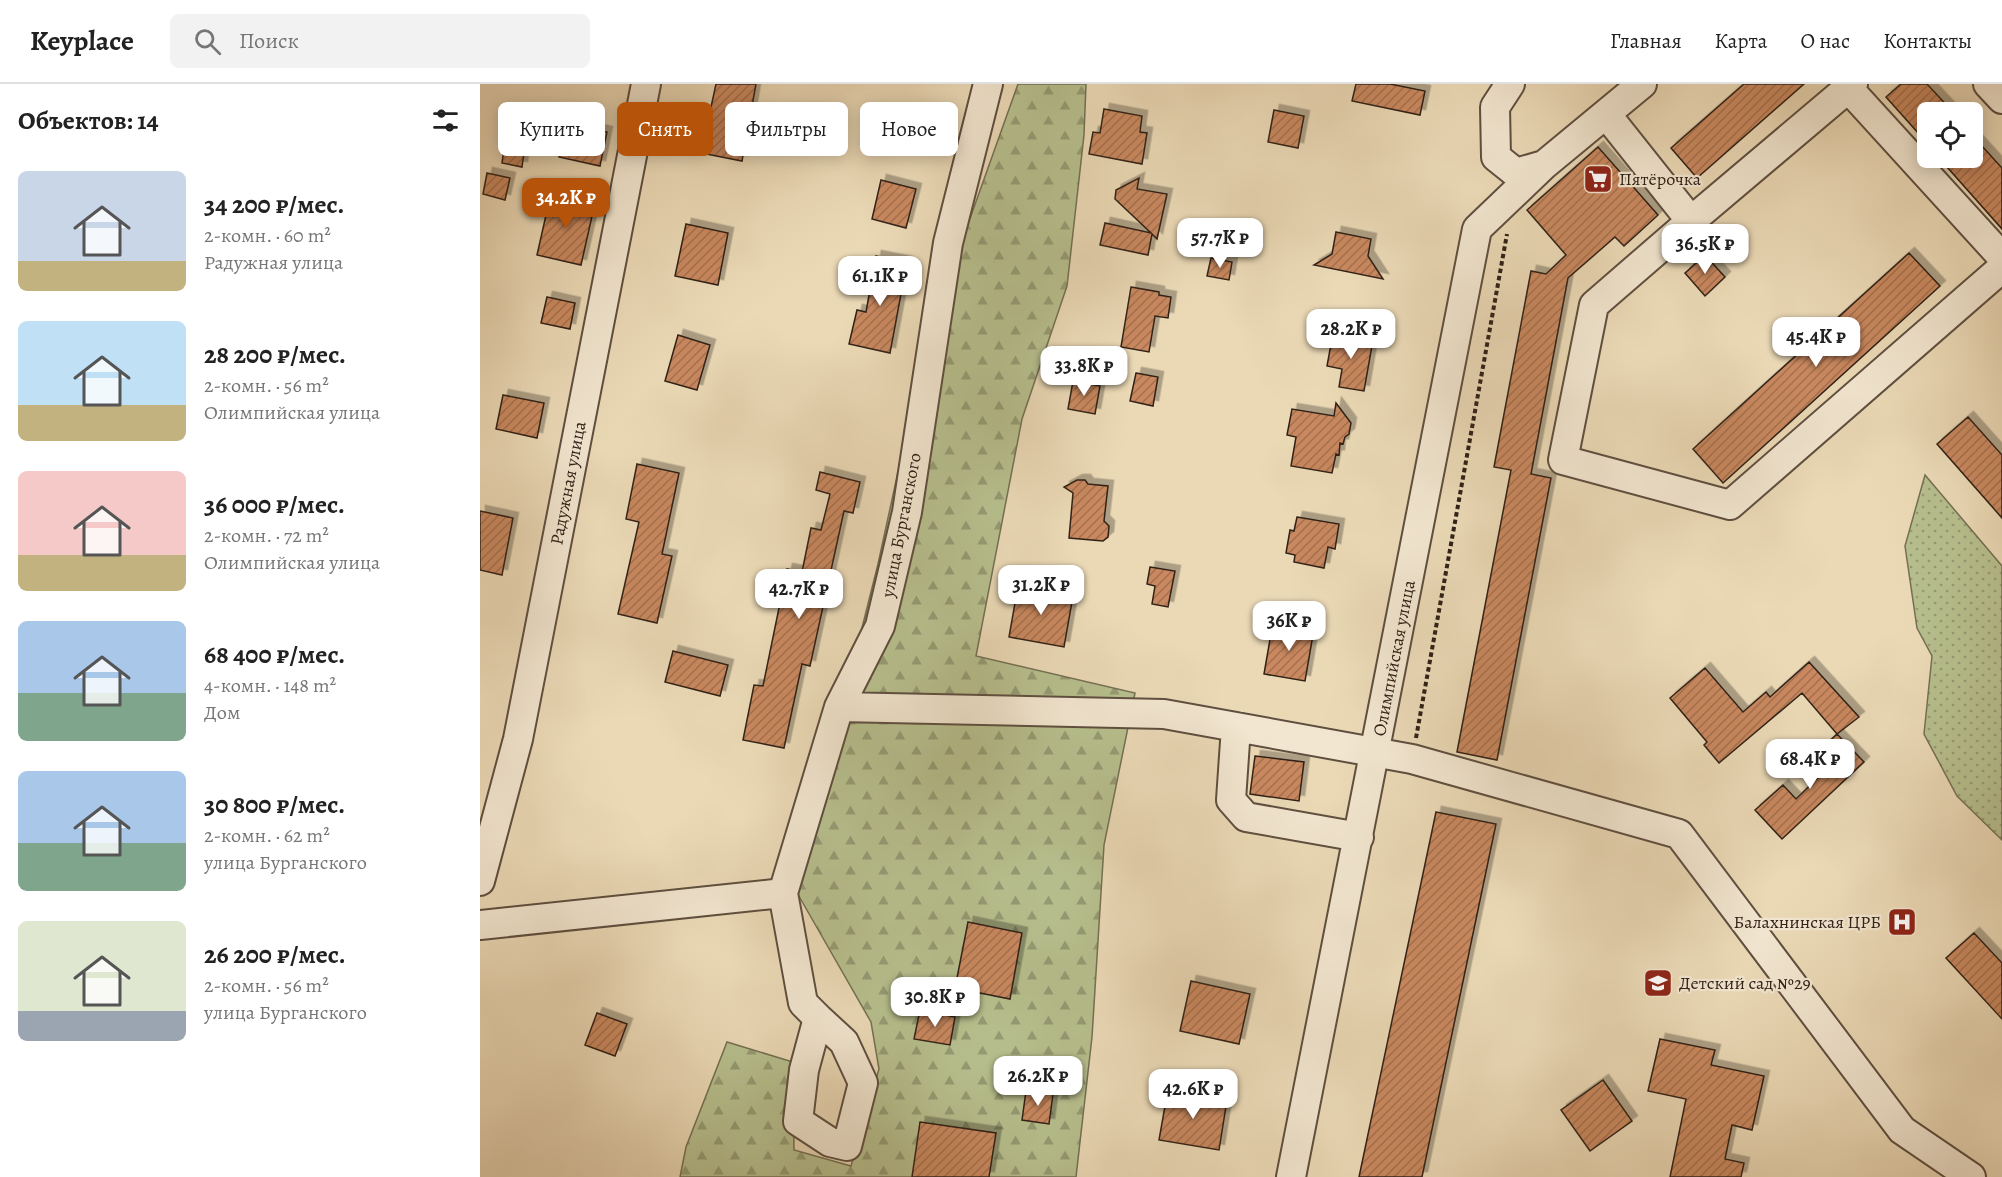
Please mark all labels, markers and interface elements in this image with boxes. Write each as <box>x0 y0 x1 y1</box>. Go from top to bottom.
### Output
search box <box>170 14 590 68</box>
text: Keyplace <box>30 22 134 60</box>
icon: search <box>191 25 224 58</box>
text: Поиск <box>239 26 299 56</box>
text: Главная <box>1610 27 1682 55</box>
text: Карта <box>1715 27 1767 55</box>
text: О нас <box>1800 27 1850 55</box>
text: Контакты <box>1883 27 1972 55</box>
chip: Купить <box>498 102 605 156</box>
chip: Снять <box>617 102 713 156</box>
chip: Фильтры <box>725 102 848 156</box>
chip: Новое <box>860 102 958 156</box>
map controls <box>1917 102 1983 168</box>
button: locate <box>1917 102 1983 168</box>
text: Объектов: 14 <box>18 103 159 138</box>
icon: filters <box>429 104 462 137</box>
supermarket icon: Пятёрочка <box>1582 163 1614 195</box>
place label: Пятёрочка <box>1619 167 1702 191</box>
pin: 34.2K ₽ <box>511 178 621 229</box>
text: 34.2K ₽ <box>536 184 596 211</box>
text: 34 200 ₽/мес. <box>204 187 344 222</box>
icon: home <box>66 195 138 267</box>
pin: 57.7K ₽ <box>1165 218 1275 269</box>
text: 2-комн. · 60 m² <box>204 222 331 249</box>
text: 57.7K ₽ <box>1191 224 1249 251</box>
pin: 36.5K ₽ <box>1650 224 1760 275</box>
text: 36.5K ₽ <box>1676 230 1734 257</box>
text: Радужная улица <box>204 249 343 276</box>
pin: 61.1K ₽ <box>825 256 935 307</box>
text: 61.1K ₽ <box>852 262 908 289</box>
pin: 28.2K ₽ <box>1296 309 1406 360</box>
text: 28.2K ₽ <box>1320 315 1382 342</box>
pin: 45.4K ₽ <box>1761 317 1871 368</box>
text: 45.4K ₽ <box>1786 323 1846 350</box>
text: 28 200 ₽/мес. <box>204 337 346 372</box>
icon: home <box>66 345 138 417</box>
pin: 33.8K ₽ <box>1029 346 1139 397</box>
text: 33.8K ₽ <box>1054 352 1114 379</box>
text: 2-комн. · 56 m² <box>204 372 329 399</box>
text: Олимпийская улица <box>204 399 380 426</box>
street label: Радужная улица <box>544 418 592 547</box>
street label: улица Бурганского <box>875 451 927 600</box>
text: 36 000 ₽/мес. <box>204 487 345 522</box>
icon: home <box>66 495 138 567</box>
text: 2-комн. · 72 m² <box>204 522 329 549</box>
text: Олимпийская улица <box>204 549 380 576</box>
pin: 31.2K ₽ <box>986 565 1096 616</box>
pin: 42.7K ₽ <box>744 569 854 620</box>
text: 31.2K ₽ <box>1012 571 1070 598</box>
text: 42.7K ₽ <box>769 575 829 602</box>
street label: Олимпийская улица <box>1367 577 1421 738</box>
pin: 36K ₽ <box>1247 601 1331 652</box>
text: 36K ₽ <box>1267 607 1311 634</box>
text: 68 400 ₽/мес. <box>204 637 345 672</box>
icon: home <box>66 645 138 717</box>
text: 4-комн. · 148 m² <box>204 672 336 699</box>
text: Дом <box>204 699 240 726</box>
pin: 68.4K ₽ <box>1755 739 1865 790</box>
text: 68.4K ₽ <box>1780 745 1840 772</box>
text: 30 800 ₽/мес. <box>204 787 345 822</box>
icon: home <box>66 795 138 867</box>
text: 2-комн. · 62 m² <box>204 822 330 849</box>
text: улица Бурганского <box>204 849 367 876</box>
hospital icon: Балахнинская ЦРБ <box>1886 906 1918 938</box>
place label: Балахнинская ЦРБ <box>1734 910 1881 934</box>
text: 26 200 ₽/мес. <box>204 937 346 972</box>
icon: home <box>66 945 138 1017</box>
school or university icon: Детский сад №29 <box>1642 967 1674 999</box>
place label: Детский сад №29 <box>1679 971 1811 995</box>
text: 2-комн. · 56 m² <box>204 972 329 999</box>
pin: 30.8K ₽ <box>880 977 990 1028</box>
text: 30.8K ₽ <box>905 983 965 1010</box>
text: улица Бурганского <box>204 999 367 1026</box>
pin: 26.2K ₽ <box>983 1056 1093 1107</box>
text: 26.2K ₽ <box>1008 1062 1068 1089</box>
pin: 42.6K ₽ <box>1138 1069 1248 1120</box>
text: 42.6K ₽ <box>1163 1075 1223 1102</box>

